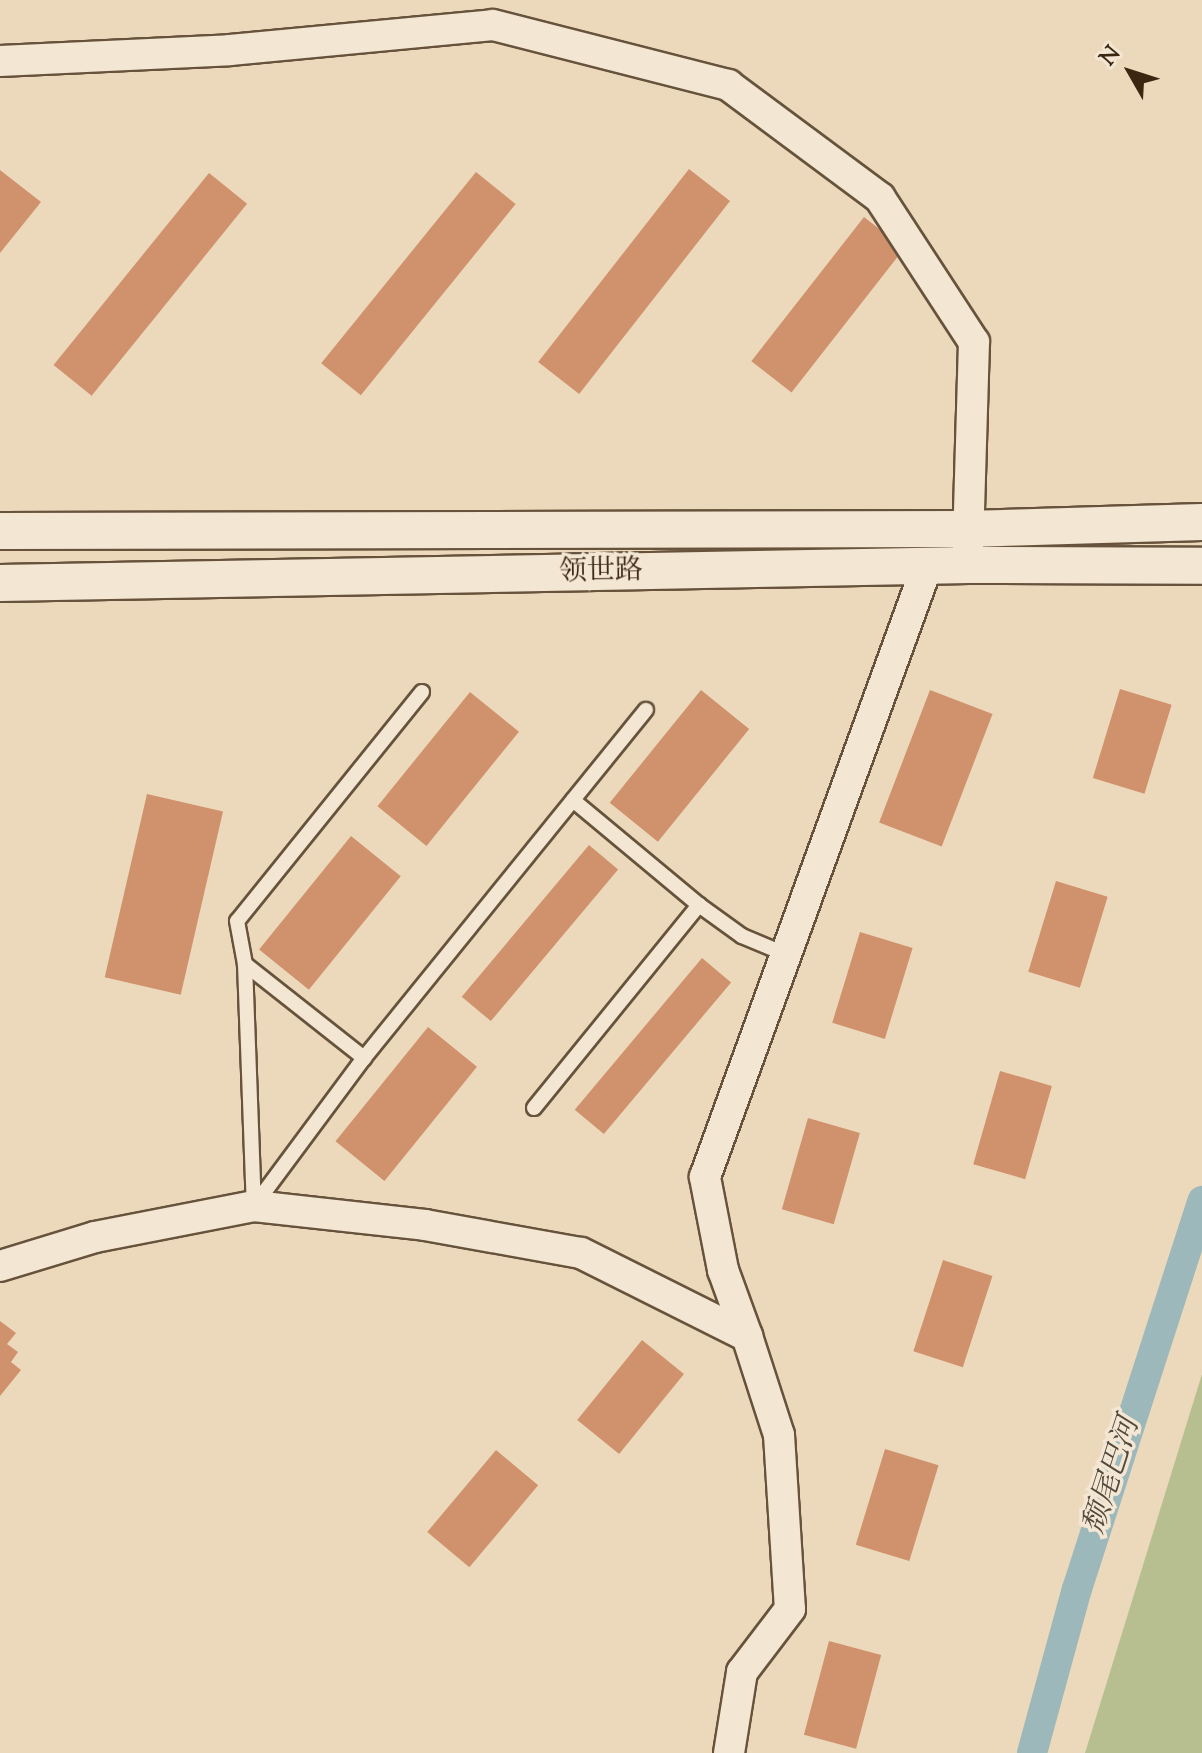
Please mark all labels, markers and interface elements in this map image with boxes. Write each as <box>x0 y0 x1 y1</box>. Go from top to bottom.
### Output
north arrow <box>1090 32 1170 112</box>
text: N <box>1093 40 1129 74</box>
street label: 领世路 <box>559 554 643 590</box>
water label: 颓尾巴河 <box>1077 1413 1149 1539</box>

